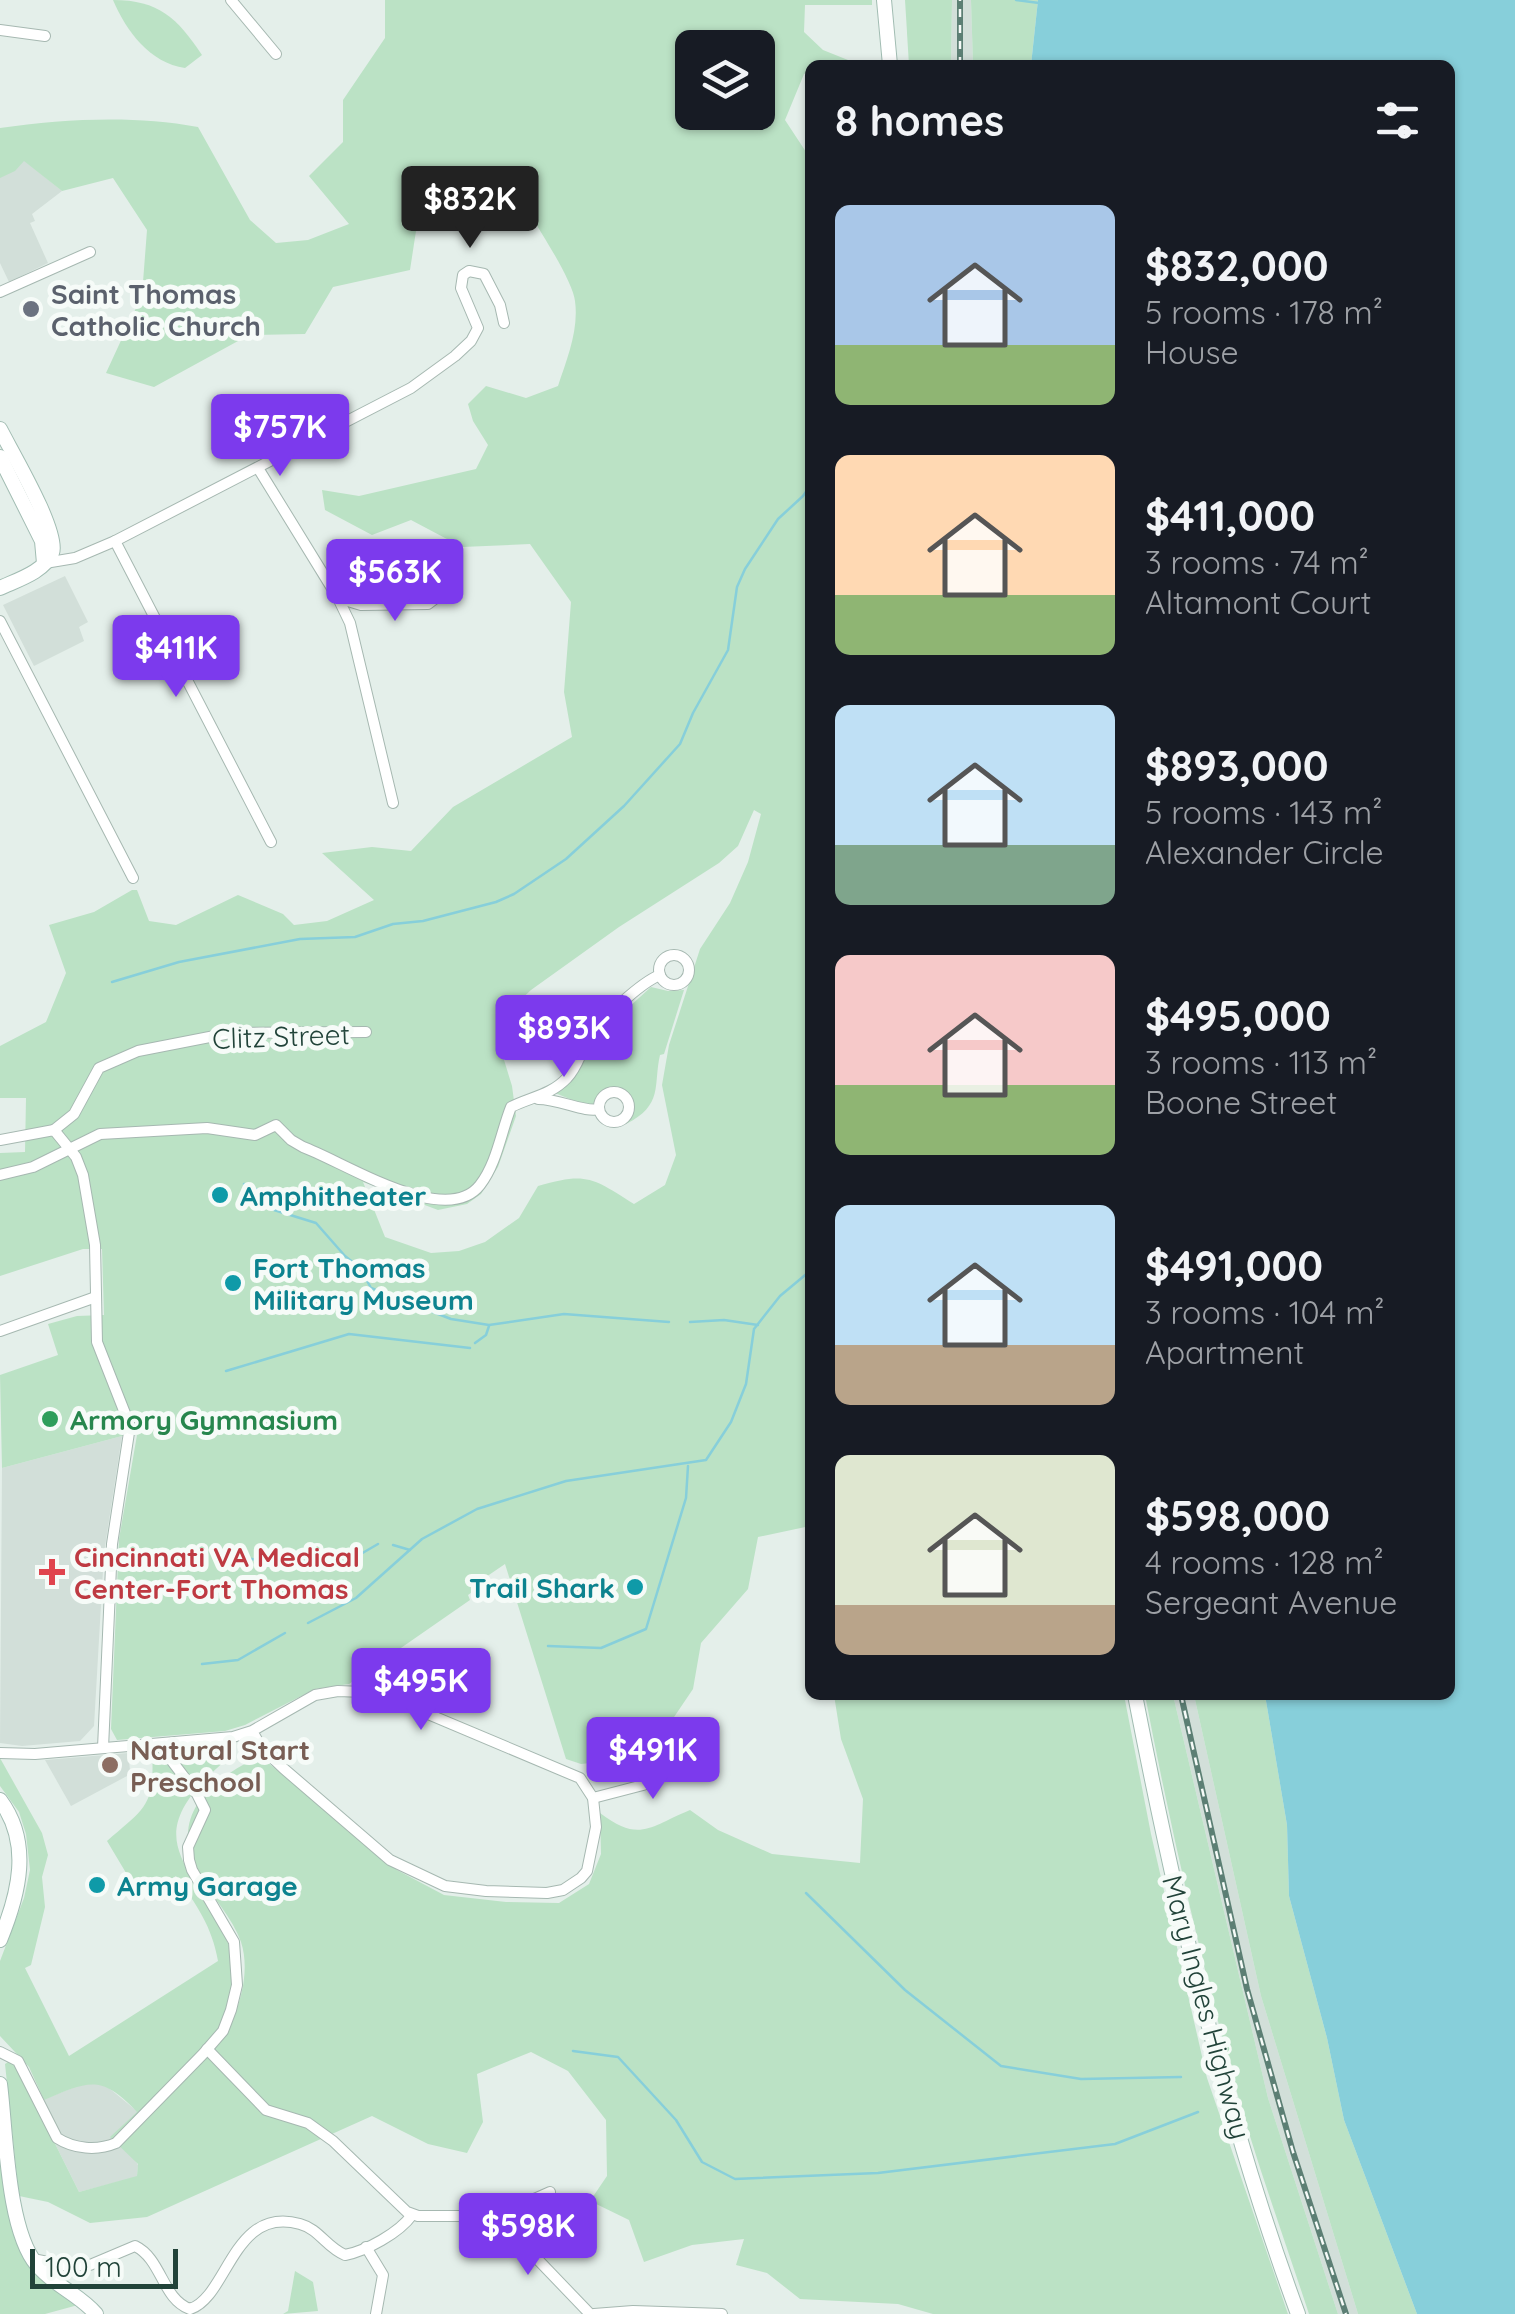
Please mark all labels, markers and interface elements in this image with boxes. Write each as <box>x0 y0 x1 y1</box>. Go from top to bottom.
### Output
map controls <box>675 30 775 130</box>
button: layers <box>675 30 775 130</box>
icon: filters <box>1370 93 1425 148</box>
text: 8 homes <box>835 94 1004 147</box>
pin: $832K <box>400 166 540 251</box>
text: $832K <box>424 178 517 218</box>
text: $832,000 <box>1145 239 1328 292</box>
icon: home <box>915 245 1035 365</box>
place label: Saint Thomas Catholic Church <box>51 276 261 343</box>
text: 5 rooms · 178 m² <box>1145 292 1383 332</box>
marker: Saint Thomas Catholic Church <box>20 298 42 320</box>
text: House <box>1145 332 1239 372</box>
pin: $757K <box>210 394 350 479</box>
text: $757K <box>233 406 327 446</box>
text: $411,000 <box>1145 489 1315 542</box>
icon: home <box>915 495 1035 615</box>
pin: $563K <box>325 539 465 624</box>
text: 3 rooms · 74 m² <box>1145 542 1369 582</box>
text: $563K <box>348 551 442 591</box>
text: Altamont Court <box>1145 582 1371 622</box>
pin: $411K <box>106 615 246 700</box>
text: $411K <box>135 627 217 667</box>
text: $893,000 <box>1145 739 1328 792</box>
icon: home <box>915 745 1035 865</box>
text: 5 rooms · 143 m² <box>1145 792 1382 832</box>
text: Alexander Circle <box>1145 832 1384 872</box>
text: $495,000 <box>1145 989 1331 1042</box>
pin: $893K <box>494 995 634 1080</box>
icon: home <box>915 995 1035 1115</box>
text: $893K <box>518 1007 610 1047</box>
street label: Clitz Street <box>212 1016 350 1056</box>
text: 3 rooms · 113 m² <box>1145 1042 1377 1082</box>
text: Boone Street <box>1145 1082 1337 1122</box>
place label: Amphitheater <box>240 1178 426 1213</box>
marker: Amphitheater <box>209 1184 231 1206</box>
text: $491,000 <box>1145 1239 1323 1292</box>
icon: home <box>915 1245 1035 1365</box>
place label: Fort Thomas Military Museum <box>253 1250 474 1317</box>
marker: Fort Thomas Military Museum <box>222 1272 244 1294</box>
text: 3 rooms · 104 m² <box>1145 1292 1385 1332</box>
text: Apartment <box>1145 1332 1304 1372</box>
place label: Armory Gymnasium <box>70 1402 338 1437</box>
marker: Armory Gymnasium <box>39 1408 61 1430</box>
text: $598,000 <box>1145 1489 1330 1542</box>
icon: home <box>915 1495 1035 1615</box>
place label: Cincinnati VA Medical Center-Fort Thomas <box>74 1539 360 1606</box>
text: 4 rooms · 128 m² <box>1145 1542 1384 1582</box>
marker: Cincinnati VA Medical Center-Fort Thomas <box>39 1559 65 1585</box>
place label: Trail Shark <box>469 1570 615 1605</box>
marker: Trail Shark <box>624 1576 646 1598</box>
text: Sergeant Avenue <box>1145 1582 1397 1622</box>
pin: $495K <box>351 1648 491 1733</box>
text: $495K <box>374 1660 468 1700</box>
pin: $491K <box>583 1717 723 1802</box>
text: $491K <box>609 1729 697 1769</box>
place label: Natural Start Preschool <box>130 1732 310 1799</box>
marker: Natural Start Preschool <box>99 1754 121 1776</box>
place label: Army Garage <box>117 1868 298 1903</box>
street label: Mary Ingles Highway <box>1155 1871 1259 2143</box>
marker: Army Garage <box>86 1874 108 1896</box>
pin: $598K <box>458 2193 598 2278</box>
text: $598K <box>481 2205 575 2245</box>
scale bar <box>30 2244 178 2288</box>
text: 100 m <box>45 2249 122 2284</box>

